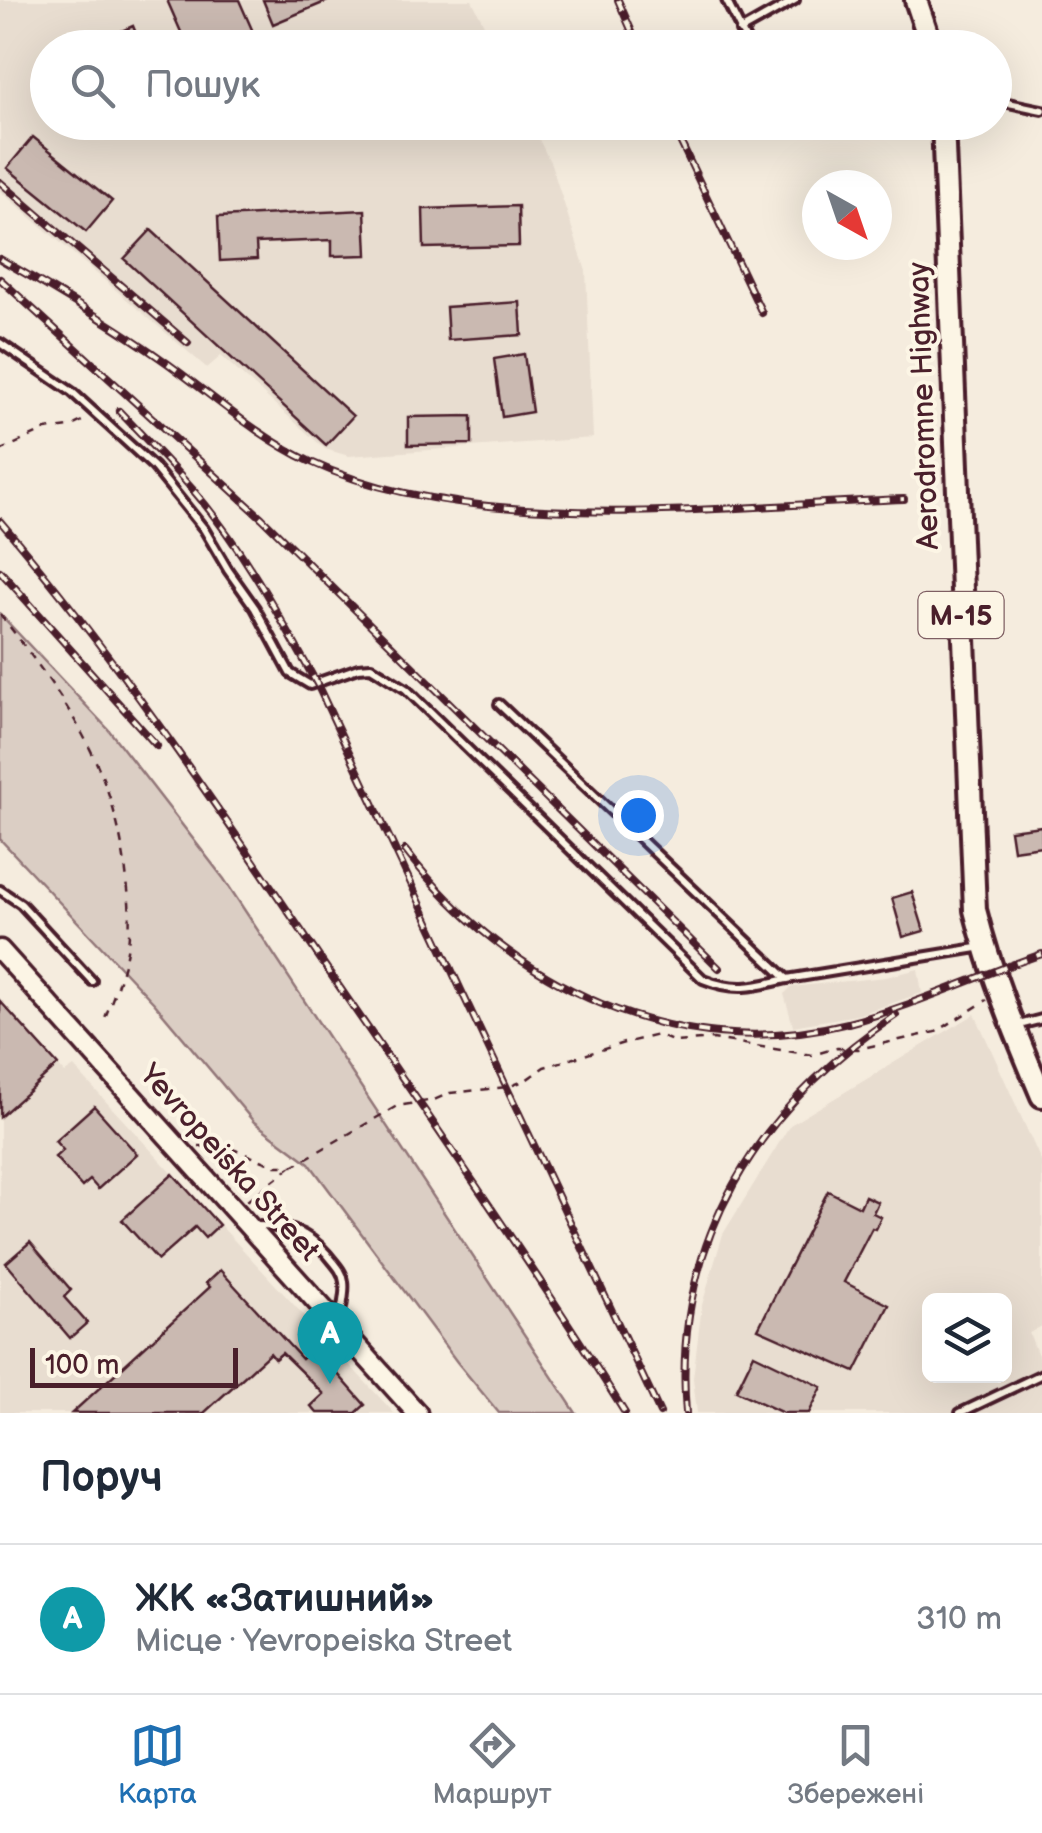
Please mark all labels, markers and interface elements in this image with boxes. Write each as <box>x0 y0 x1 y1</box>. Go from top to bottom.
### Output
search box <box>30 30 1012 140</box>
icon: search <box>65 58 120 113</box>
text: Пошук <box>145 63 260 108</box>
north arrow <box>802 170 892 260</box>
street label: Aerodromne Highway <box>901 261 947 550</box>
road number: М-15 <box>918 592 1004 638</box>
your location <box>613 790 664 841</box>
street label: Yevropeiska Street <box>131 1056 327 1268</box>
map controls <box>922 1293 1012 1383</box>
button: layers <box>922 1293 1012 1383</box>
pin: A <box>298 1302 362 1384</box>
scale bar <box>30 1343 238 1388</box>
text: 100 m <box>45 1349 119 1382</box>
text: Поруч <box>40 1453 163 1504</box>
text: ЖК «Затишний» <box>135 1577 435 1622</box>
text: A <box>63 1600 82 1639</box>
text: 310 m <box>916 1600 1002 1639</box>
text: Місце · Yevropeiska Street <box>135 1622 512 1661</box>
tab: Карта <box>118 1718 197 1811</box>
tab: Маршрут <box>433 1718 552 1811</box>
tab: Збережені <box>787 1718 924 1811</box>

